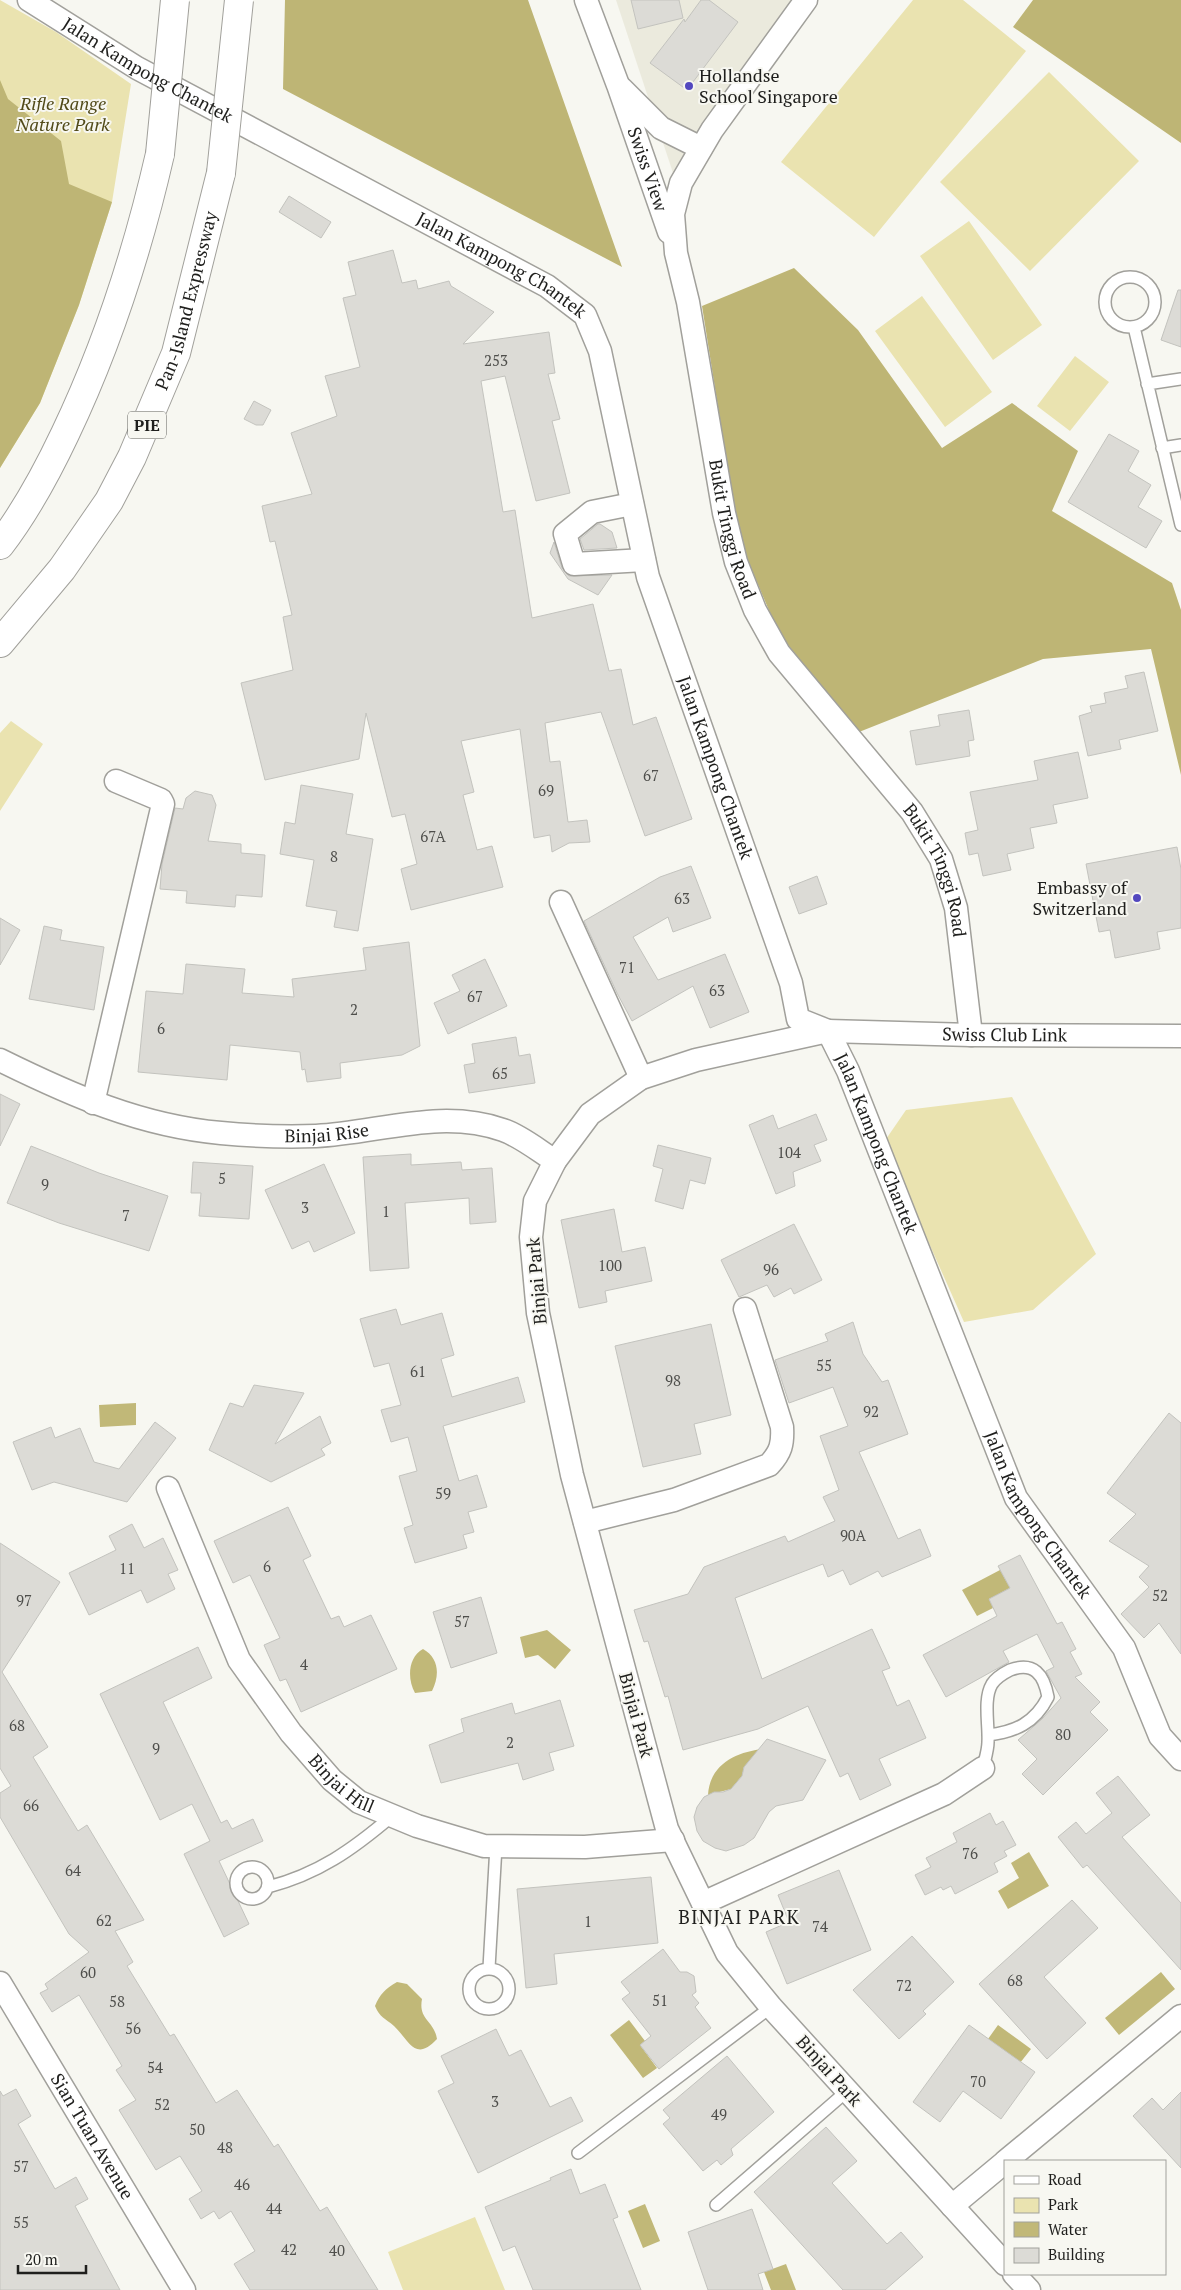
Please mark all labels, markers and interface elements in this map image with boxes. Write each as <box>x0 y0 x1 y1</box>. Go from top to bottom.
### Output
street label: Jalan Kampong Chantek <box>58 11 238 128</box>
place label: Hollandse School Singapore <box>699 63 838 108</box>
marker: Hollandse School Singapore <box>683 80 695 92</box>
park label: Rifle Range Nature Park <box>15 91 110 136</box>
street label: Swiss View <box>622 124 674 215</box>
street label: Jalan Kampong Chantek <box>413 206 592 323</box>
street label: Pan-Island Expressway <box>149 208 222 393</box>
house number: 253 <box>484 350 508 370</box>
road number: PIE <box>128 412 166 438</box>
street label: Bukit Tinggi Road <box>704 457 762 602</box>
street label: Jalan Kampong Chantek <box>673 672 760 863</box>
house number: 67 <box>643 765 659 785</box>
house number: 69 <box>538 780 554 800</box>
street label: Bukit Tinggi Road <box>899 798 972 938</box>
house number: 67A <box>420 826 446 846</box>
house number: 8 <box>330 846 338 866</box>
place label: Embassy of Switzerland <box>1032 875 1129 920</box>
house number: 63 <box>674 888 690 908</box>
marker: Embassy of Switzerland <box>1131 892 1143 904</box>
house number: 71 <box>619 957 635 977</box>
house number: 63 <box>709 980 725 1000</box>
house number: 67 <box>467 986 483 1006</box>
house number: 2 <box>350 999 358 1019</box>
house number: 6 <box>157 1018 165 1038</box>
street label: Swiss Club Link <box>942 1021 1068 1046</box>
street label: Jalan Kampong Chantek <box>830 1049 924 1238</box>
house number: 65 <box>492 1063 508 1083</box>
street label: Binjai Rise <box>284 1117 371 1147</box>
house number: 104 <box>777 1142 801 1162</box>
house number: 5 <box>218 1168 226 1188</box>
house number: 9 <box>41 1174 49 1194</box>
house number: 3 <box>301 1197 309 1217</box>
house number: 1 <box>382 1201 390 1221</box>
house number: 7 <box>122 1205 130 1225</box>
street label: Binjai Park <box>520 1236 552 1326</box>
house number: 100 <box>598 1255 622 1275</box>
house number: 96 <box>763 1259 779 1279</box>
house number: 55 <box>816 1355 832 1375</box>
house number: 61 <box>410 1361 426 1381</box>
house number: 98 <box>665 1370 681 1390</box>
house number: 92 <box>863 1401 879 1421</box>
street label: Jalan Kampong Chantek <box>980 1427 1098 1604</box>
house number: 59 <box>435 1483 451 1503</box>
house number: 90A <box>840 1525 867 1545</box>
house number: 6 <box>263 1556 271 1576</box>
house number: 11 <box>119 1558 135 1578</box>
house number: 52 <box>1152 1585 1168 1605</box>
house number: 97 <box>16 1590 32 1610</box>
house number: 57 <box>454 1611 470 1631</box>
house number: 4 <box>300 1654 308 1674</box>
street label: Binjai Park <box>614 1669 660 1761</box>
house number: 68 <box>9 1715 25 1735</box>
house number: 80 <box>1055 1724 1071 1744</box>
house number: 2 <box>506 1732 514 1752</box>
house number: 9 <box>152 1738 160 1758</box>
street label: Binjai Hill <box>304 1749 378 1818</box>
house number: 66 <box>23 1795 39 1815</box>
house number: 76 <box>962 1843 978 1863</box>
house number: 64 <box>65 1860 81 1880</box>
district label: BINJAI PARK <box>678 1904 800 1929</box>
house number: 62 <box>96 1910 112 1930</box>
house number: 1 <box>584 1911 592 1931</box>
house number: 74 <box>812 1916 828 1936</box>
house number: 60 <box>80 1962 96 1982</box>
house number: 68 <box>1007 1970 1023 1990</box>
house number: 72 <box>896 1975 912 1995</box>
house number: 51 <box>652 1990 668 2010</box>
house number: 58 <box>109 1991 125 2011</box>
house number: 56 <box>125 2018 141 2038</box>
street label: Binjai Park <box>792 2030 868 2111</box>
house number: 54 <box>147 2057 163 2077</box>
street label: Sian Tuan Avenue <box>46 2069 140 2204</box>
house number: 70 <box>970 2071 986 2091</box>
house number: 3 <box>491 2091 499 2111</box>
house number: 52 <box>154 2094 170 2114</box>
house number: 49 <box>711 2104 727 2124</box>
house number: 50 <box>189 2119 205 2139</box>
house number: 48 <box>217 2137 233 2157</box>
house number: 57 <box>13 2156 29 2176</box>
legend <box>1004 2160 1166 2275</box>
text: Road <box>1048 2169 1081 2189</box>
house number: 46 <box>234 2174 250 2194</box>
text: Park <box>1048 2194 1078 2214</box>
house number: 44 <box>266 2198 282 2218</box>
house number: 55 <box>13 2212 29 2232</box>
text: Water <box>1048 2219 1088 2239</box>
house number: 42 <box>281 2239 297 2259</box>
house number: 40 <box>329 2240 345 2260</box>
scale bar <box>18 2242 85 2274</box>
text: Building <box>1048 2244 1106 2264</box>
text: 20 m <box>25 2249 58 2269</box>

